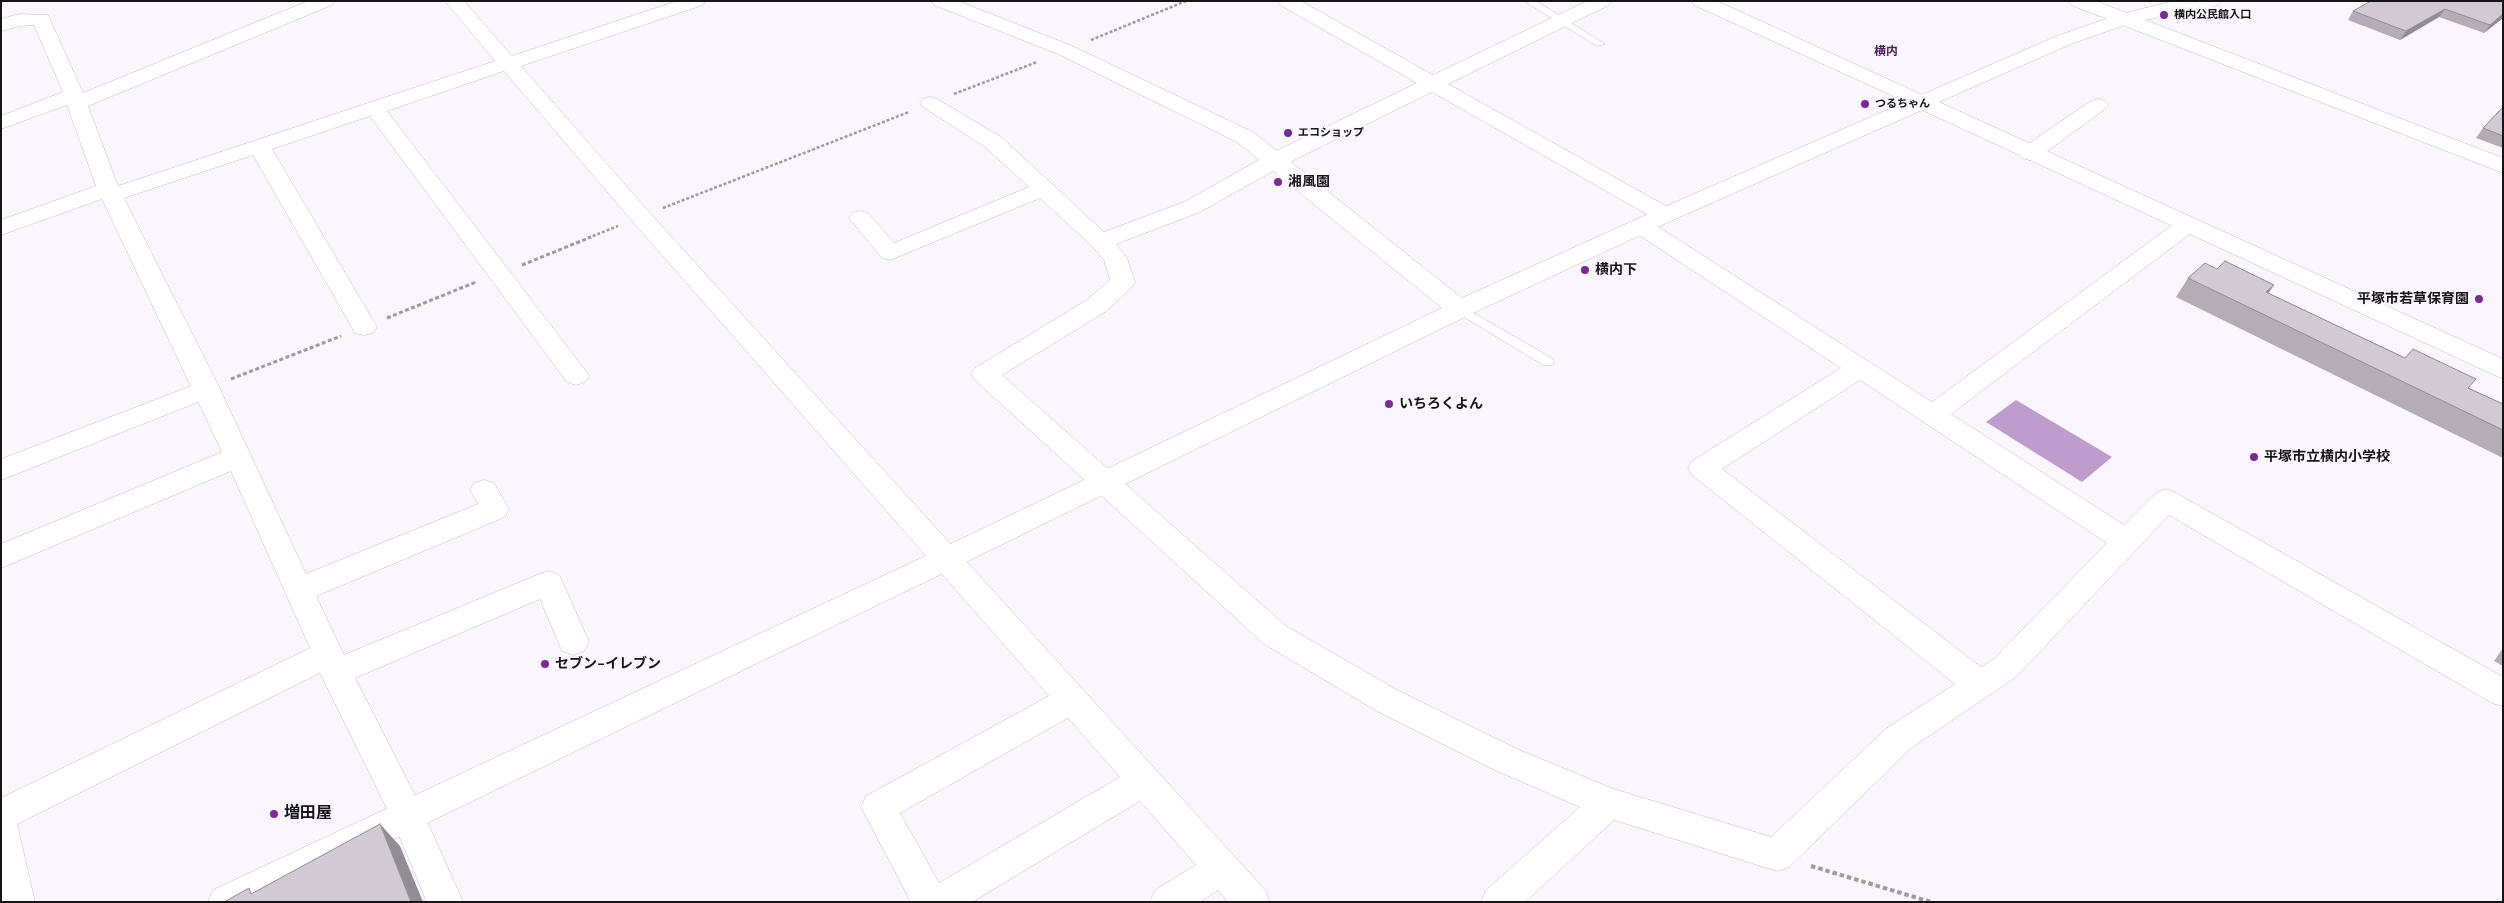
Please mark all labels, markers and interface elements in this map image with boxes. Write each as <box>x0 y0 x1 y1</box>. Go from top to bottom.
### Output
place label: 横内公民館入口 <box>2174 8 2251 22</box>
marker: 横内公民館入口 <box>2158 9 2170 21</box>
district label: 横内 <box>1874 45 1898 59</box>
place label: つるちゃん <box>1875 97 1930 111</box>
marker: つるちゃん <box>1859 98 1871 110</box>
place label: エコショップ <box>1298 126 1364 140</box>
marker: エコショップ <box>1282 127 1294 139</box>
place label: 湘風園 <box>1288 174 1330 190</box>
marker: 湘風園 <box>1272 176 1284 188</box>
place label: 横内下 <box>1595 262 1637 278</box>
marker: 横内下 <box>1579 264 1591 276</box>
place label: 平塚市若草保育園 <box>2357 291 2469 307</box>
marker: 平塚市若草保育園 <box>2473 293 2485 305</box>
place label: いちろくよん <box>1399 396 1483 412</box>
marker: いちろくよん <box>1383 398 1395 410</box>
place label: 平塚市立横内小学校 <box>2264 449 2390 465</box>
marker: 平塚市立横内小学校 <box>2248 451 2260 463</box>
place label: セブン-イレブン <box>555 656 661 672</box>
marker: セブン-イレブン <box>539 658 551 670</box>
place label: 増田屋 <box>284 804 332 824</box>
marker: 増田屋 <box>268 808 280 820</box>

